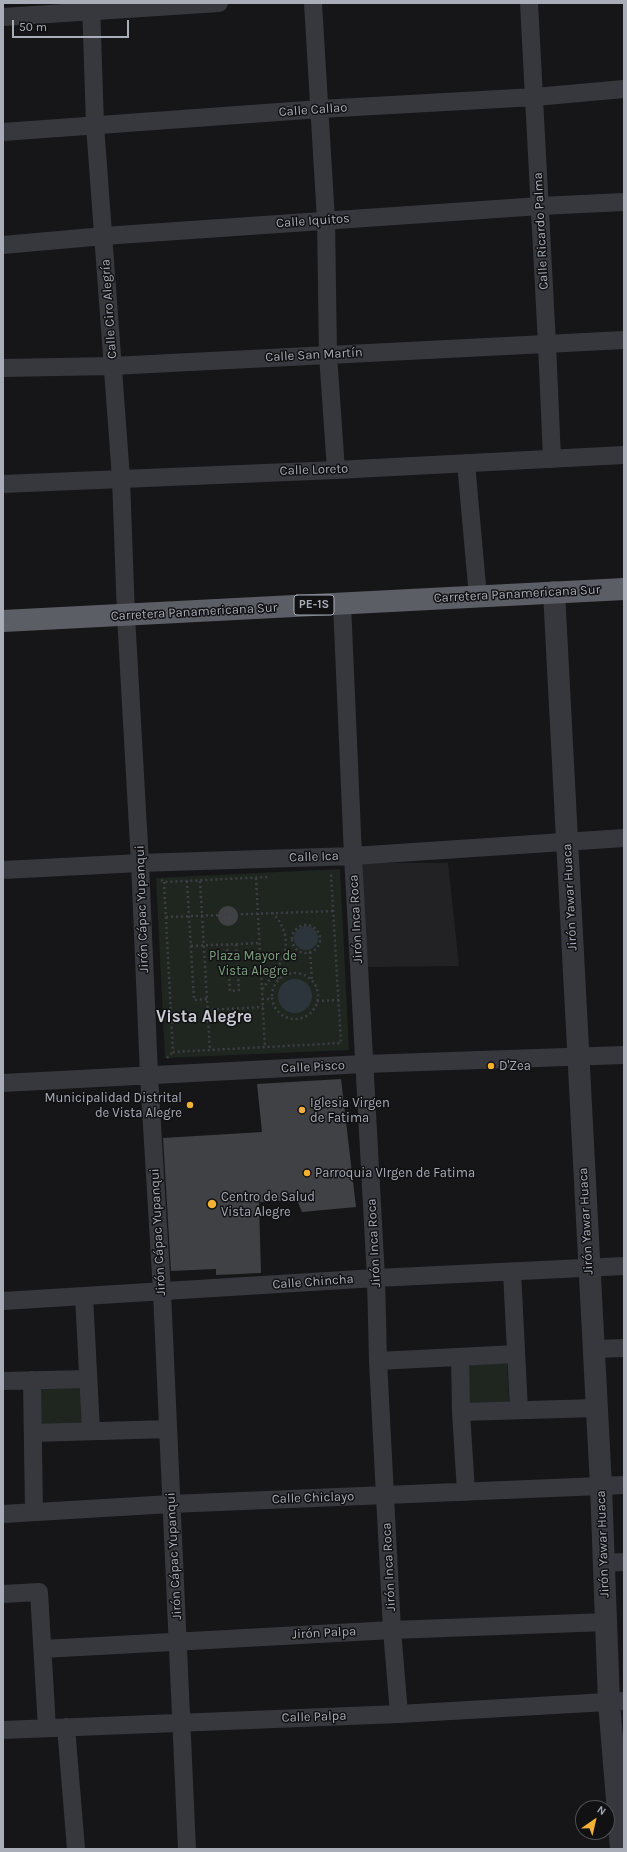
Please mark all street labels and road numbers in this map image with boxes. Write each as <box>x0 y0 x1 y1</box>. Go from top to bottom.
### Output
street label: Calle Callao <box>278 100 348 120</box>
street label: Calle Ricardo Palma <box>530 172 552 290</box>
street label: Calle Iquitos <box>276 211 350 231</box>
street label: Calle Ciro Alegría <box>98 259 120 359</box>
street label: Calle San Martín <box>265 345 363 365</box>
street label: Calle Loreto <box>279 461 349 479</box>
street label: Carretera Panamericana Sur <box>433 582 601 606</box>
road number: PE-1S <box>294 595 334 615</box>
street label: Carretera Panamericana Sur <box>110 600 278 624</box>
street label: Jirón Yawar Huaca <box>559 843 581 951</box>
street label: Jirón Cápac Yupanqui <box>132 845 152 973</box>
street label: Calle Ica <box>289 848 339 866</box>
street label: Jirón Inca Roca <box>346 874 366 964</box>
street label: Calle Pisco <box>281 1058 345 1076</box>
street label: Jirón Yawar Huaca <box>575 1167 597 1275</box>
street label: Jirón Cápac Yupanqui <box>147 1168 169 1296</box>
street label: Jirón Inca Roca <box>364 1198 384 1288</box>
street label: Calle Chincha <box>272 1271 354 1293</box>
street label: Calle Chiclayo <box>271 1489 355 1507</box>
street label: Jirón Yawar Huaca <box>593 1490 613 1598</box>
street label: Jirón Cápac Yupanqui <box>163 1492 185 1620</box>
street label: Jirón Inca Roca <box>379 1522 399 1612</box>
street label: Jirón Palpa <box>291 1624 357 1642</box>
street label: Calle Palpa <box>281 1708 347 1726</box>

